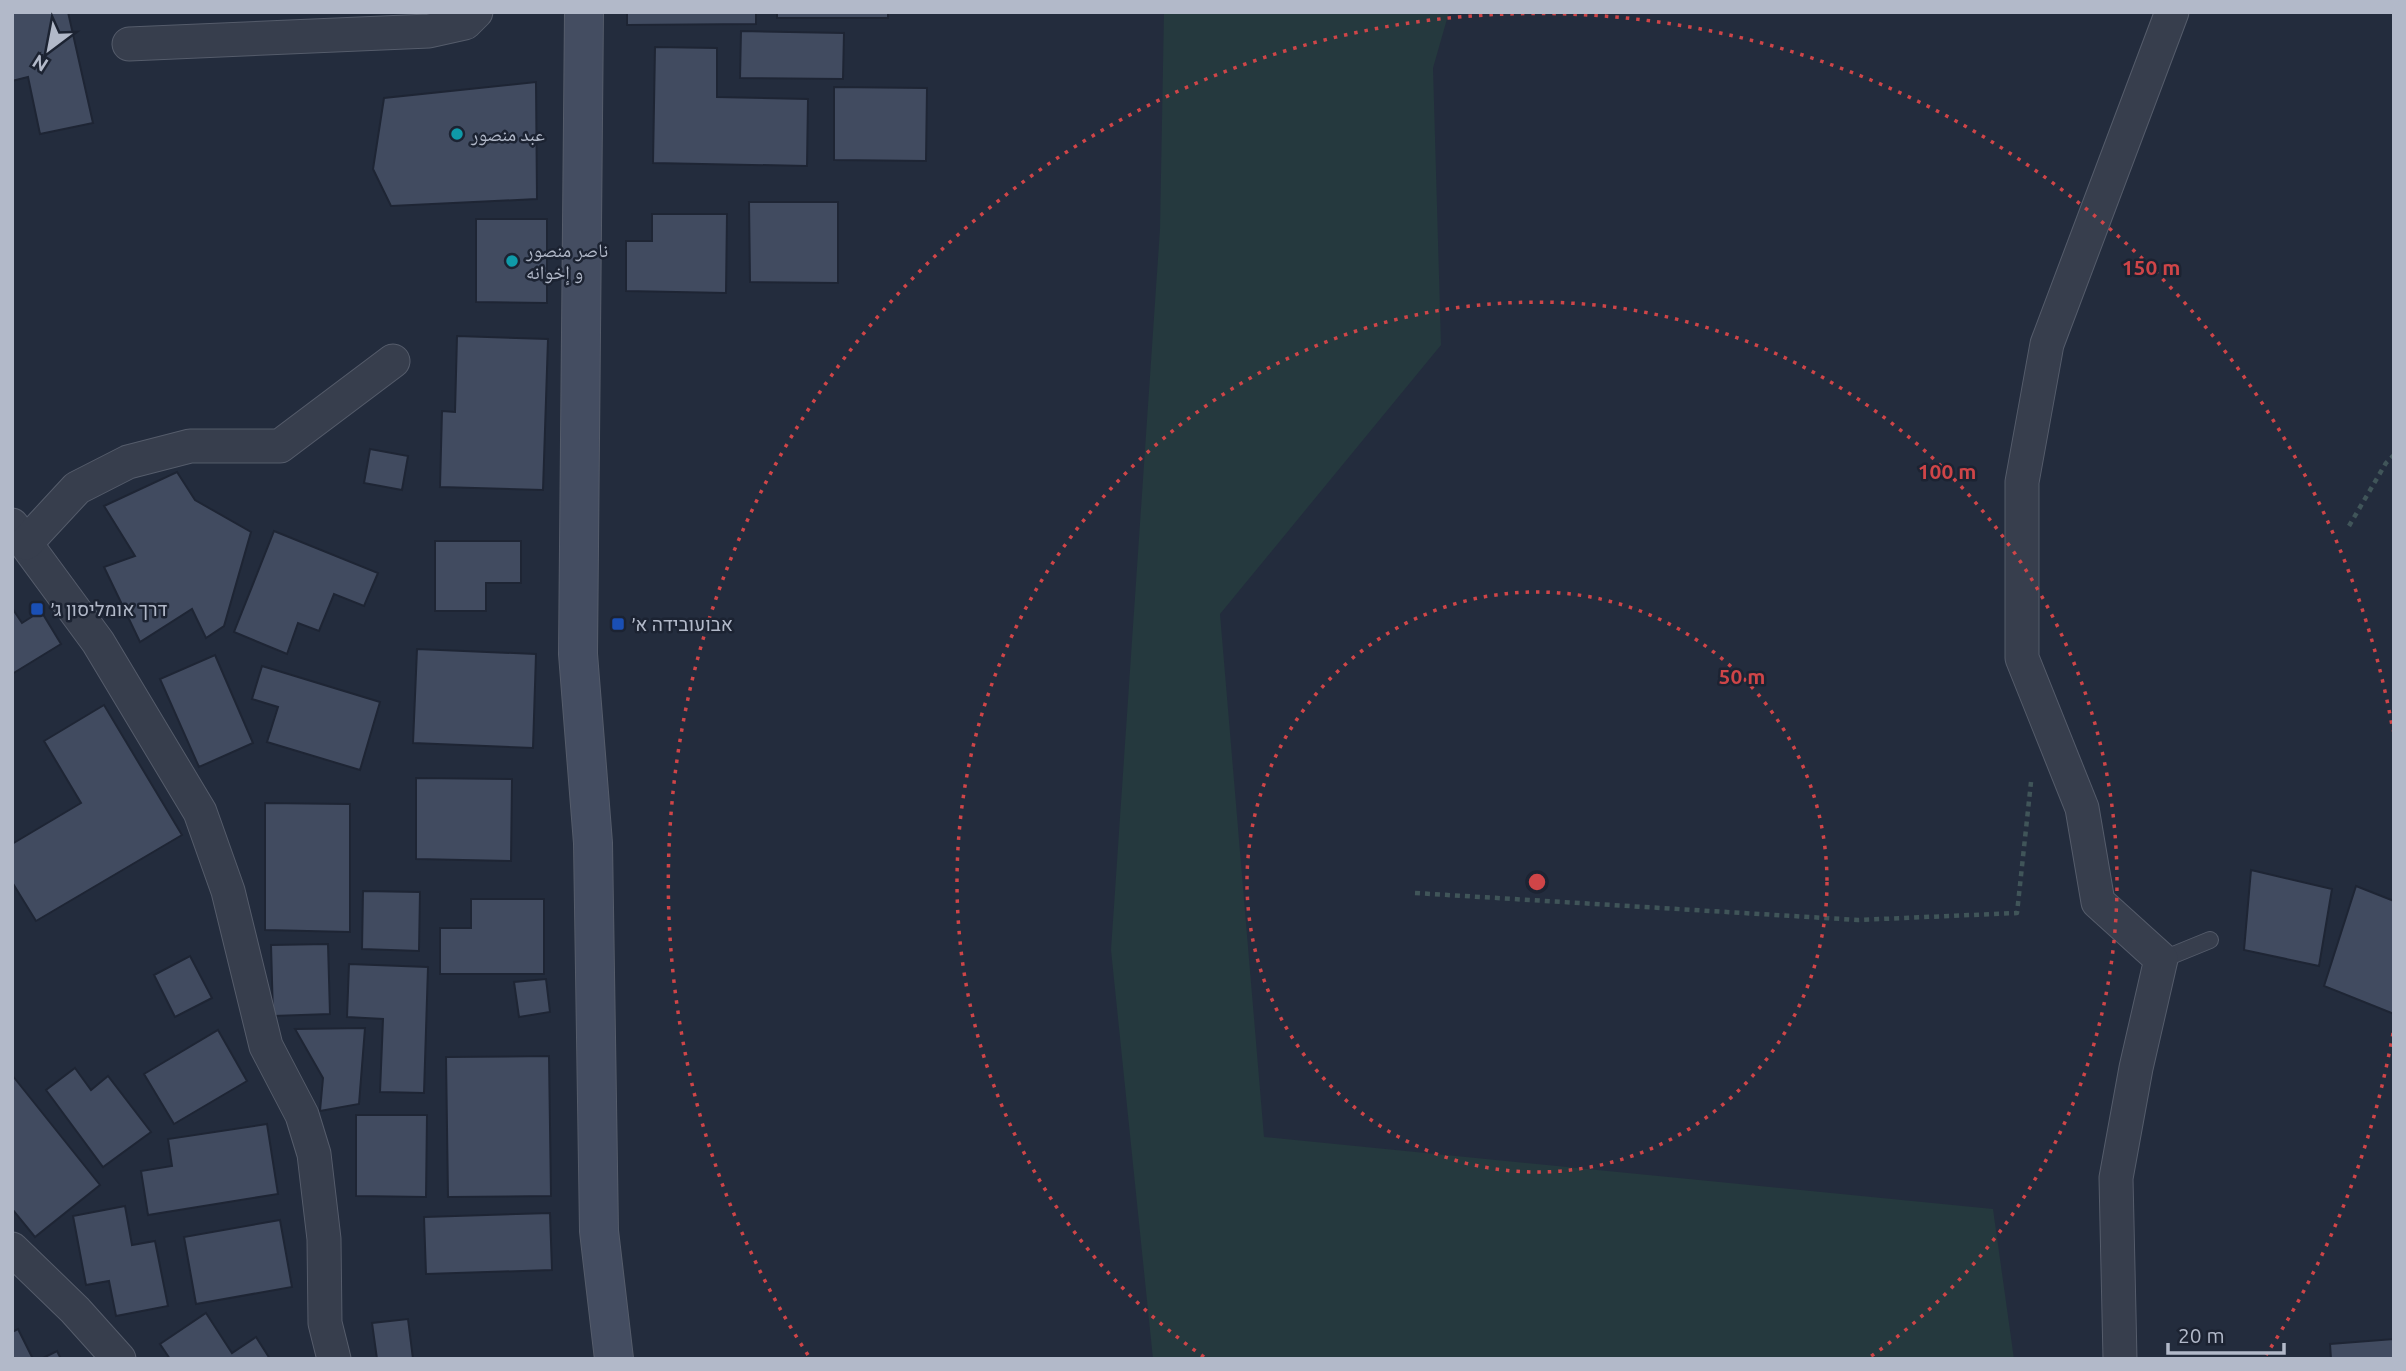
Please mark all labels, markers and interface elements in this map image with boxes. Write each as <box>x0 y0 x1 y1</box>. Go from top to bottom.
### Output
north arrow <box>14 14 84 84</box>
text: N <box>28 50 52 77</box>
place label: عبد منصور <box>470 123 545 146</box>
marker: عبد منصور <box>449 126 465 142</box>
place label: ناصر منصور و إخوانه <box>525 239 608 286</box>
marker: ناصر منصور و إخوانه <box>504 253 520 269</box>
text: 150 m <box>2122 255 2180 279</box>
text: 100 m <box>1918 459 1976 483</box>
place label: דרך אומליסון ג׳ <box>51 598 167 620</box>
marker: דרך אומליסון ג׳ <box>29 601 45 617</box>
place label: אבועובידה א׳ <box>632 613 733 635</box>
marker: אבועובידה א׳ <box>610 616 626 632</box>
text: 50 m <box>1719 664 1765 688</box>
centre of rings <box>1525 870 1549 894</box>
scale bar <box>2168 1312 2284 1356</box>
text: 20 m <box>2178 1323 2225 1347</box>

